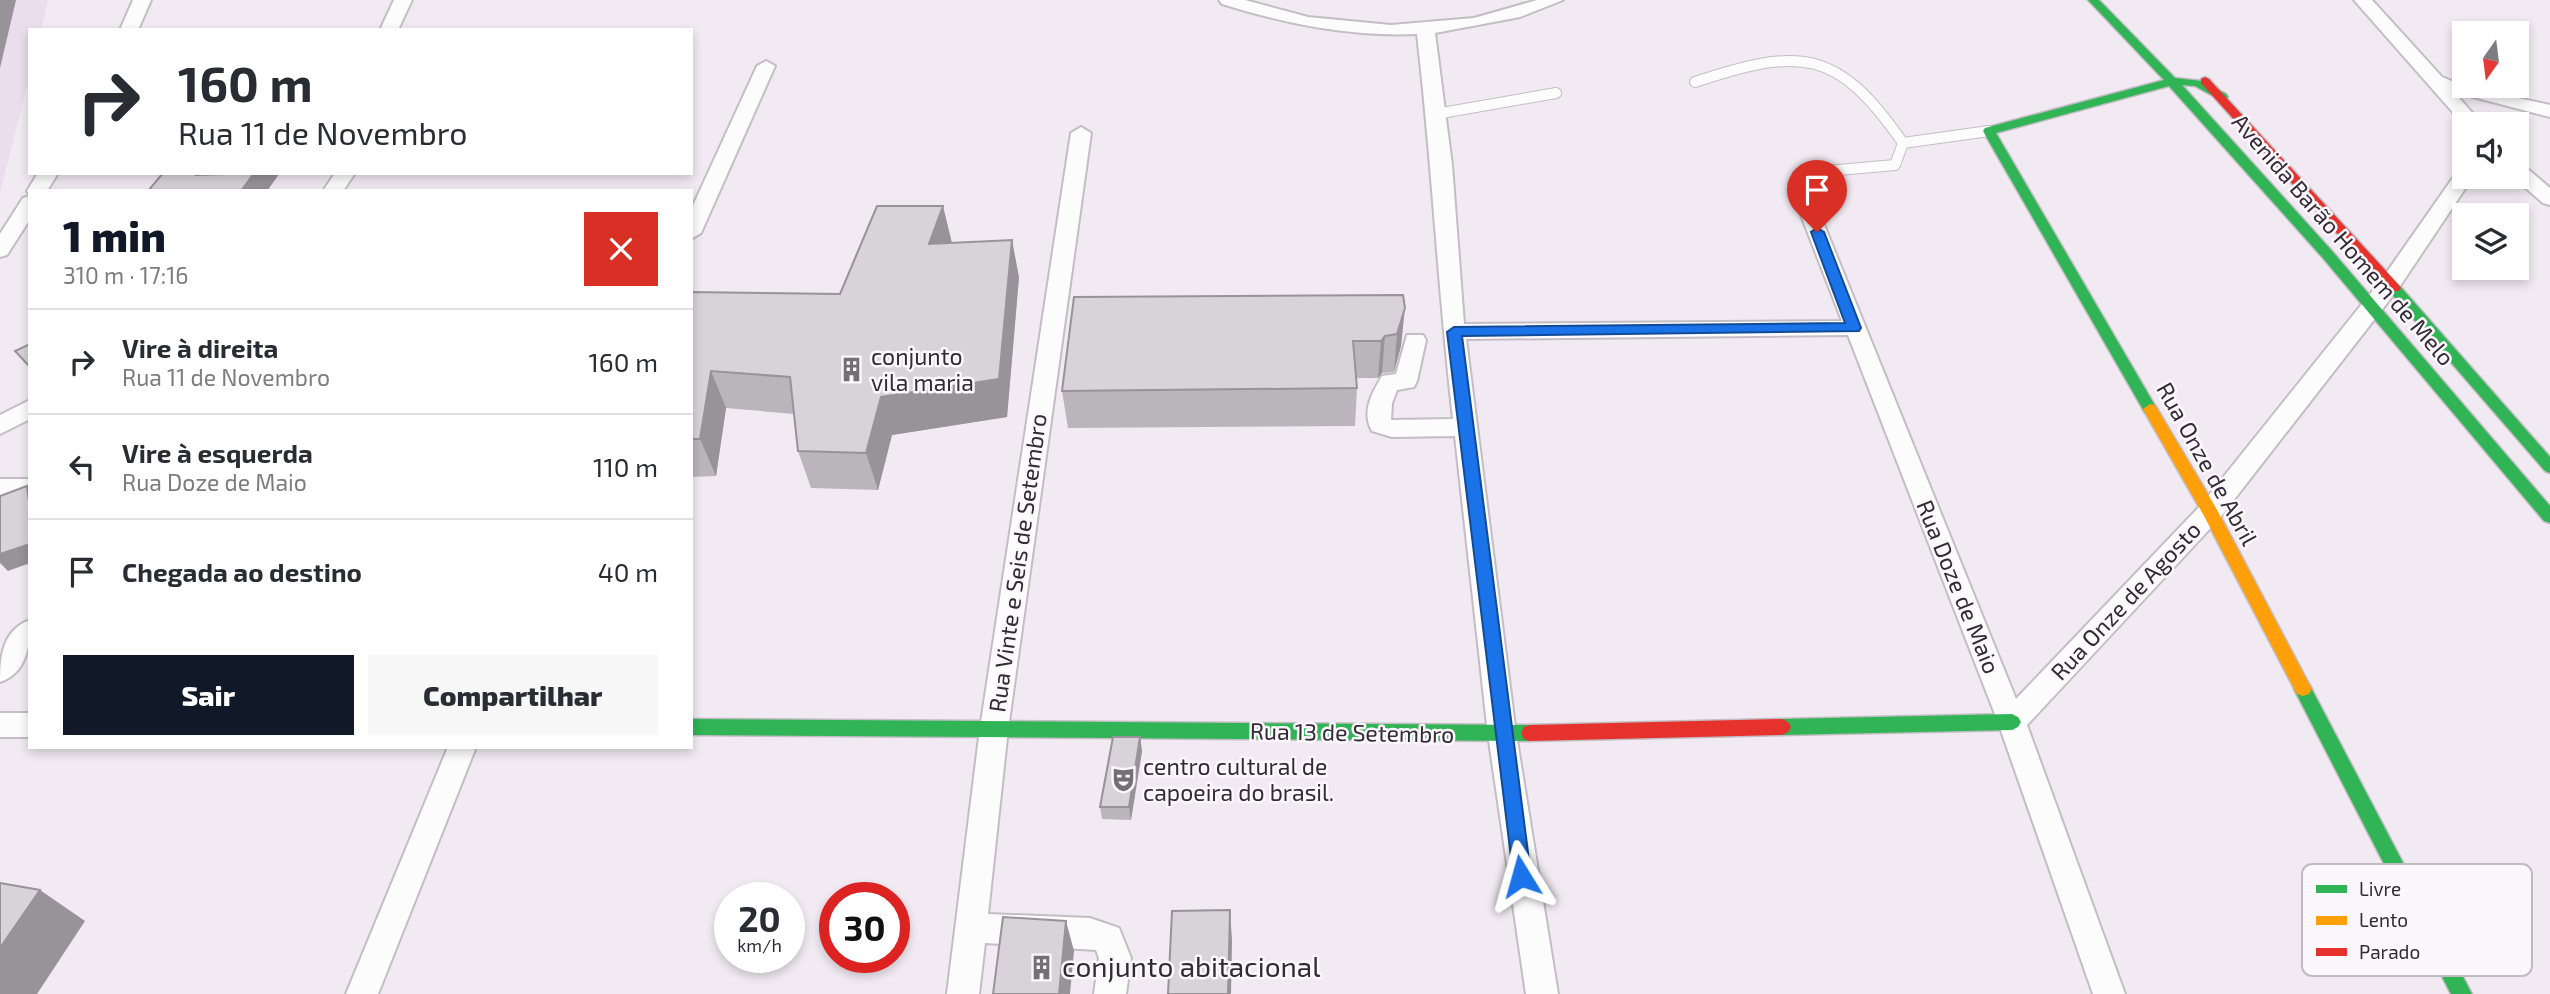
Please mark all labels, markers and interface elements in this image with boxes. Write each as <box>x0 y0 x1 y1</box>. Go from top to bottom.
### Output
north arrow <box>2452 21 2529 98</box>
map controls <box>2452 21 2529 280</box>
text: 160 m <box>178 53 313 112</box>
icon: right <box>63 56 154 147</box>
street label: Avenida Barão Homem de Melo <box>2227 108 2461 371</box>
button: sound <box>2452 112 2529 189</box>
text: Rua 11 de Novembro <box>178 113 467 151</box>
pin <box>1787 160 1847 232</box>
icon: arrive <box>1798 171 1836 209</box>
button: layers <box>2452 203 2529 280</box>
text: 1 min <box>63 210 166 260</box>
button: close <box>584 212 658 286</box>
text: 310 m · 17:16 <box>63 261 188 289</box>
text: Vire à direita <box>122 332 278 363</box>
place label: conjunto vila maria <box>871 342 974 396</box>
icon: right <box>63 343 101 381</box>
text: 160 m <box>589 346 658 377</box>
building icon: conjunto vila maria <box>837 356 865 384</box>
text: Rua 11 de Novembro <box>122 363 330 391</box>
street label: Rua Onze de Abril <box>2151 377 2264 550</box>
street label: Rua Vinte e Seis de Setembro <box>982 412 1052 714</box>
text: Vire à esquerda <box>122 437 313 468</box>
icon: left <box>63 448 101 486</box>
text: 110 m <box>593 451 658 482</box>
text: Rua Doze de Maio <box>122 468 307 496</box>
street label: Rua Doze de Maio <box>1911 496 2007 678</box>
street label: Rua Onze de Agosto <box>2045 515 2206 685</box>
icon: arrive <box>63 553 101 591</box>
text: Chegada ao destino <box>122 556 362 587</box>
text: 40 m <box>598 556 658 587</box>
button: Sair <box>63 655 354 735</box>
button: Compartilhar <box>368 655 658 735</box>
street label: Rua 13 de Setembro <box>1250 716 1454 748</box>
place label: centro cultural de capoeira do brasil. <box>1143 752 1334 806</box>
theatre icon: centro cultural de capoeira do brasil. <box>1109 766 1137 794</box>
position arrow <box>1484 839 1558 913</box>
legend <box>2302 864 2532 976</box>
text: Livre <box>2359 877 2401 900</box>
speed limit sign: 30 <box>819 882 910 973</box>
text: 20 <box>738 897 781 939</box>
text: Lento <box>2359 908 2408 931</box>
text: km/h <box>737 934 782 956</box>
text: Parado <box>2359 940 2420 963</box>
place label: conjunto abitacional <box>1062 949 1321 983</box>
building icon: conjunto abitacional <box>1028 953 1056 981</box>

